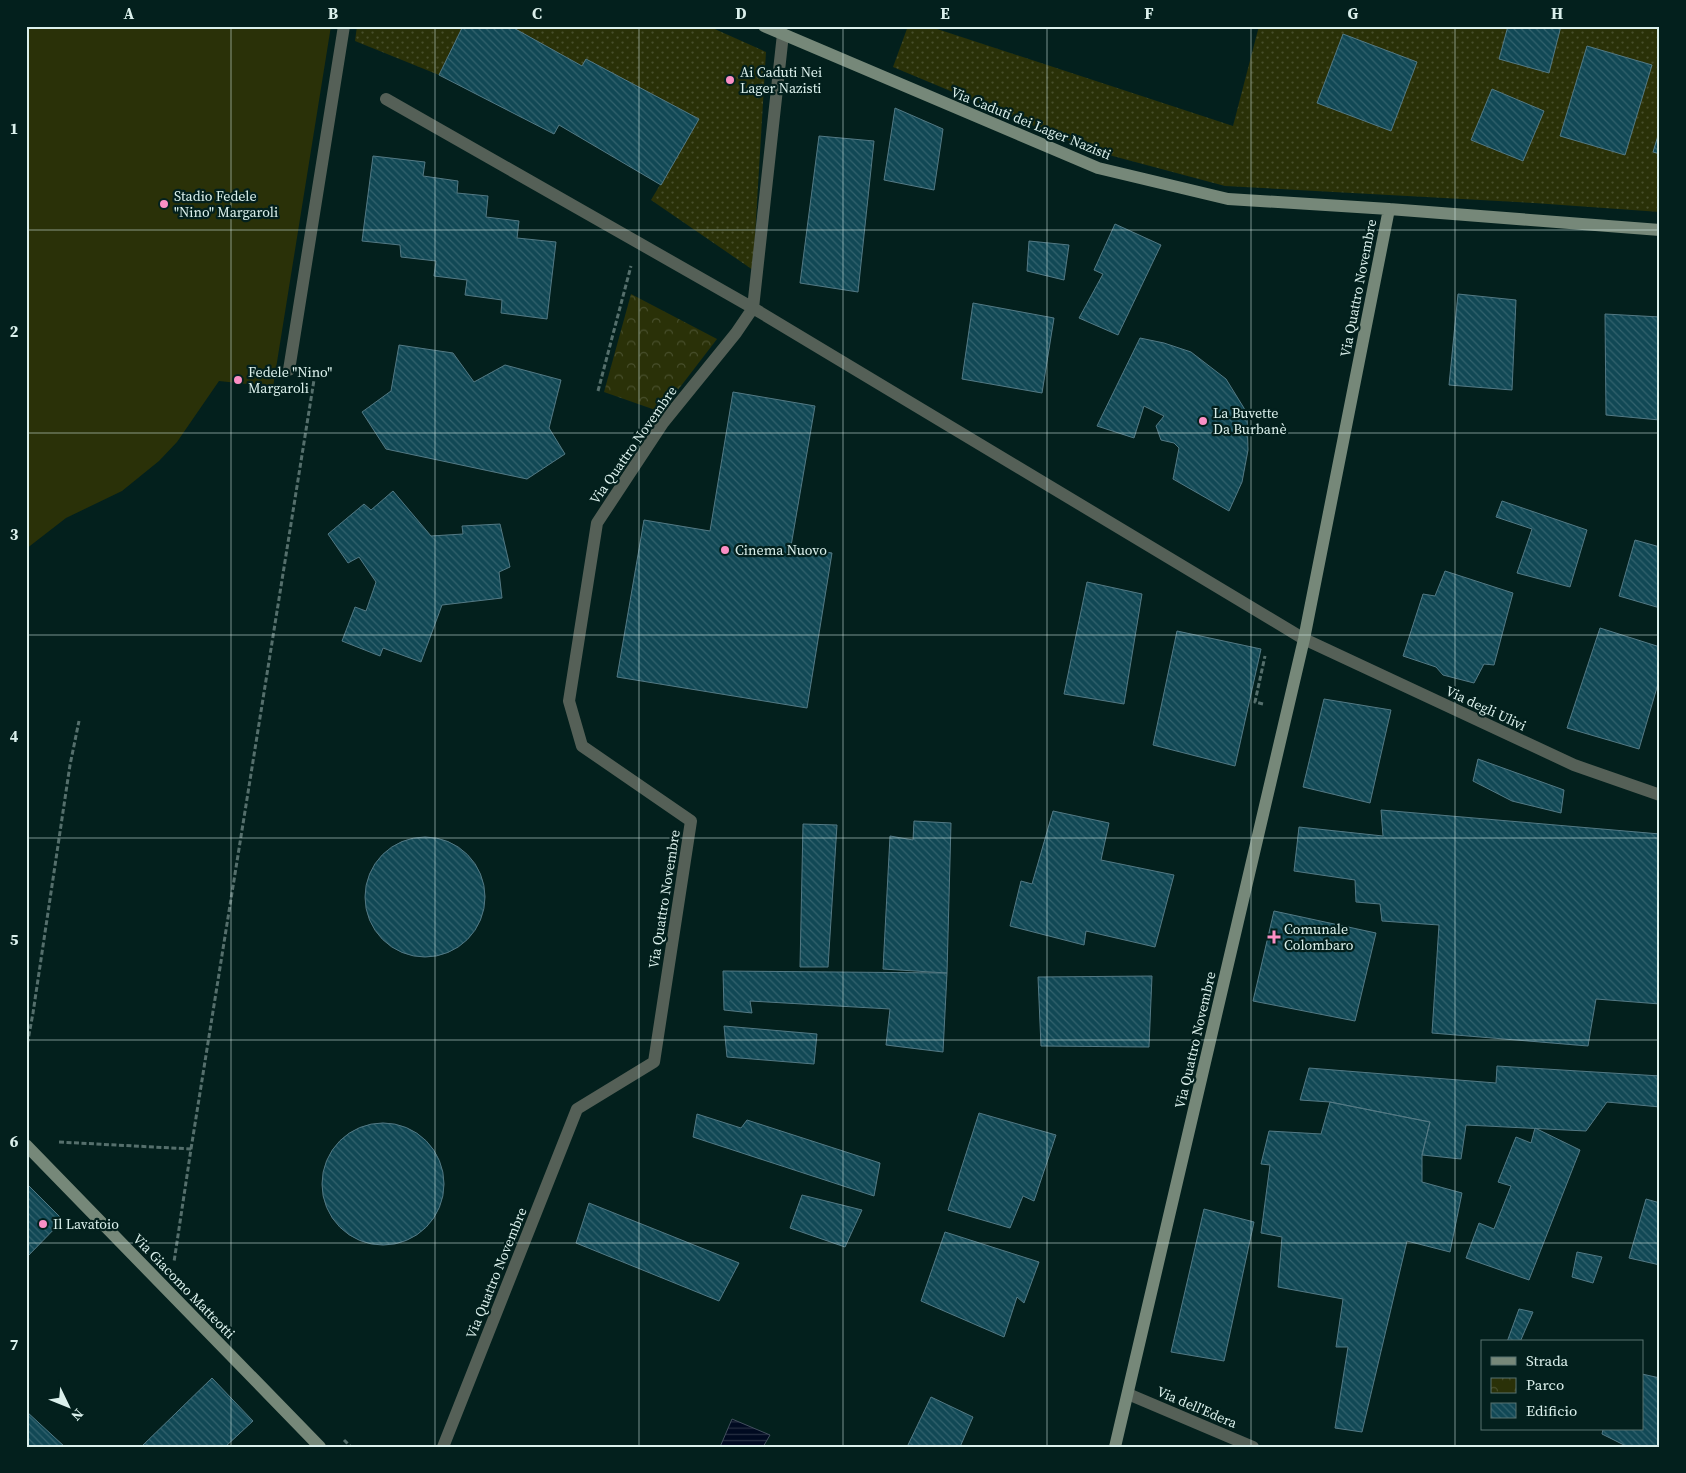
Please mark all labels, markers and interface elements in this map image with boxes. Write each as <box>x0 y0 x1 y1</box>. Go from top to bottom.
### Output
text: A <box>124 2 135 24</box>
text: B <box>328 2 339 24</box>
text: C <box>532 2 542 24</box>
text: D <box>735 2 747 24</box>
text: E <box>940 2 950 24</box>
text: F <box>1144 2 1154 24</box>
text: G <box>1348 2 1359 24</box>
text: H <box>1551 2 1563 24</box>
place label: Ai Caduti Nei Lager Nazisti <box>740 62 822 98</box>
marker: Ai Caduti Nei Lager Nazisti <box>724 74 736 86</box>
street label: Via Caduti dei Lager Nazisti <box>948 82 1114 164</box>
text: 1 <box>10 117 18 139</box>
place label: Stadio Fedele "Nino" Margaroli <box>174 186 278 222</box>
marker: Stadio Fedele "Nino" Margaroli <box>158 198 170 210</box>
street label: Via Quattro Novembre <box>1335 217 1381 359</box>
text: 2 <box>10 320 19 342</box>
place label: Fedele "Nino" Margaroli <box>248 362 332 398</box>
marker: Fedele "Nino" Margaroli <box>232 374 244 386</box>
street label: Via Quattro Novembre <box>585 382 681 508</box>
place label: La Buvette Da Burbanè <box>1213 403 1287 439</box>
marker: La Buvette Da Burbanè <box>1197 415 1209 427</box>
text: 3 <box>10 523 19 545</box>
place label: Cinema Nuovo <box>735 540 827 560</box>
marker: Cinema Nuovo <box>719 544 731 556</box>
street label: Via degli Ulivi <box>1442 681 1530 735</box>
text: 4 <box>10 725 19 747</box>
street label: Via Quattro Novembre <box>643 828 685 970</box>
place label: Comunale Colombaro <box>1284 919 1354 955</box>
text: 5 <box>10 928 19 950</box>
marker: Comunale Colombaro <box>1268 931 1280 943</box>
street label: Via Quattro Novembre <box>1170 970 1220 1110</box>
text: 6 <box>10 1130 19 1152</box>
street label: Via Quattro Novembre <box>460 1204 532 1342</box>
place label: Il Lavatoio <box>53 1214 119 1234</box>
marker: Il Lavatoio <box>37 1218 49 1230</box>
street label: Via Giacomo Matteotti <box>128 1229 240 1343</box>
text: 7 <box>10 1333 19 1355</box>
legend <box>1481 1340 1644 1430</box>
text: Strada <box>1526 1350 1569 1371</box>
text: Parco <box>1526 1374 1564 1395</box>
north arrow <box>42 1380 92 1430</box>
street label: Via dell'Edera <box>1154 1381 1241 1433</box>
text: Edificio <box>1526 1400 1577 1421</box>
text: N <box>67 1404 88 1425</box>

